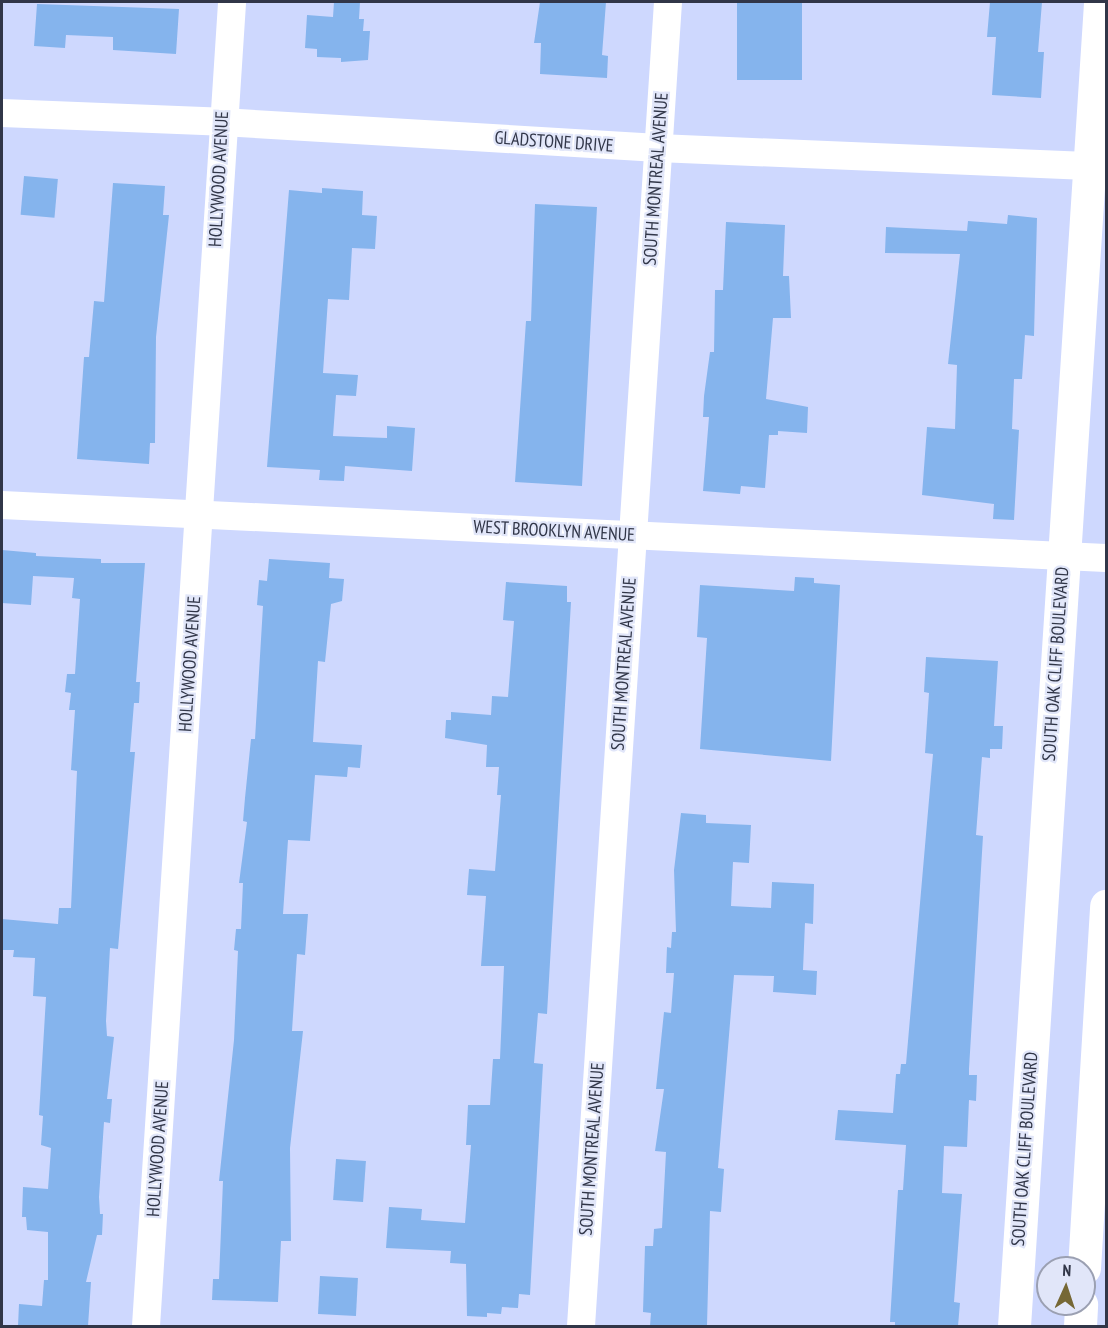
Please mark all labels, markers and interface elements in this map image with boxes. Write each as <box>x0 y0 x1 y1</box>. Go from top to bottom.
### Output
street label: SOUTH MONTREAL AVENUE <box>639 91 673 267</box>
street label: HOLLYWOOD AVENUE <box>205 110 233 248</box>
street label: GLADSTONE DRIVE <box>494 127 614 157</box>
street label: WEST BROOKLYN AVENUE <box>472 516 636 546</box>
street label: SOUTH OAK CLIFF BOULEVARD <box>1038 566 1074 762</box>
street label: SOUTH MONTREAL AVENUE <box>607 576 641 752</box>
street label: HOLLYWOOD AVENUE <box>174 595 206 733</box>
street label: SOUTH OAK CLIFF BOULEVARD <box>1007 1051 1043 1247</box>
street label: SOUTH MONTREAL AVENUE <box>575 1061 609 1237</box>
street label: HOLLYWOOD AVENUE <box>142 1080 174 1218</box>
north arrow <box>1036 1256 1096 1316</box>
text: N <box>1062 1260 1072 1280</box>

